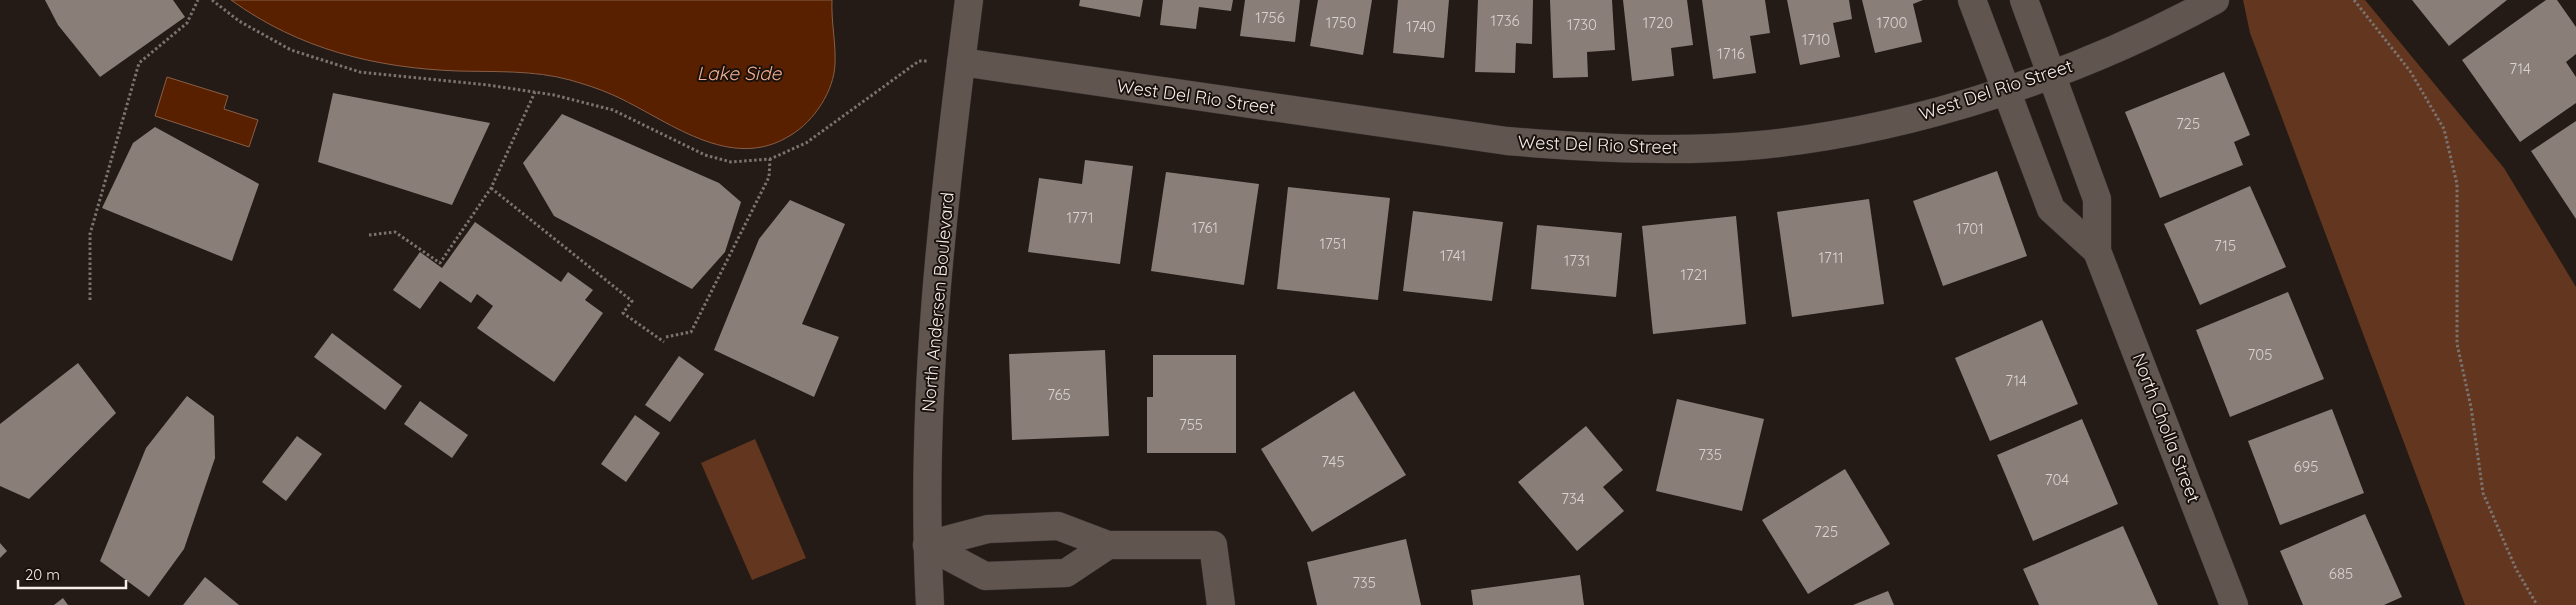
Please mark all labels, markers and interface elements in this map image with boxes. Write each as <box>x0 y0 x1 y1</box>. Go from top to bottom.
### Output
house number: 1756 <box>1255 8 1285 27</box>
house number: 1736 <box>1490 11 1520 30</box>
house number: 1750 <box>1326 13 1356 32</box>
house number: 1720 <box>1643 13 1673 32</box>
house number: 1700 <box>1876 13 1908 32</box>
house number: 1730 <box>1567 15 1597 34</box>
house number: 1740 <box>1406 17 1436 36</box>
house number: 1710 <box>1802 30 1830 49</box>
house number: 1716 <box>1717 44 1745 63</box>
street label: West Del Rio Street <box>1916 54 2075 125</box>
house number: 714 <box>2509 59 2531 78</box>
water label: Lake Side <box>697 61 782 85</box>
street label: West Del Rio Street <box>1115 74 1277 119</box>
house number: 725 <box>2176 114 2200 133</box>
street label: West Del Rio Street <box>1518 130 1678 159</box>
street label: North Andersen Boulevard <box>916 191 959 413</box>
house number: 1771 <box>1066 208 1094 227</box>
house number: 1761 <box>1192 218 1218 237</box>
house number: 1701 <box>1956 219 1984 238</box>
house number: 1751 <box>1320 234 1346 253</box>
house number: 715 <box>2214 236 2236 255</box>
house number: 1741 <box>1440 246 1466 265</box>
house number: 1711 <box>1818 248 1844 267</box>
house number: 1731 <box>1564 251 1590 270</box>
house number: 1721 <box>1680 265 1708 284</box>
house number: 705 <box>2248 345 2272 364</box>
street label: North Cholla Street <box>2127 350 2206 506</box>
house number: 714 <box>2005 371 2027 390</box>
house number: 765 <box>1047 385 1071 404</box>
house number: 755 <box>1179 415 1203 434</box>
house number: 735 <box>1698 445 1722 464</box>
house number: 745 <box>1321 452 1345 471</box>
house number: 695 <box>2294 457 2318 476</box>
house number: 704 <box>2045 470 2069 489</box>
house number: 734 <box>1561 489 1585 508</box>
house number: 725 <box>1814 522 1838 541</box>
scale bar <box>18 558 125 590</box>
house number: 685 <box>2329 564 2353 583</box>
text: 20 m <box>25 565 60 584</box>
house number: 735 <box>1352 573 1376 592</box>

